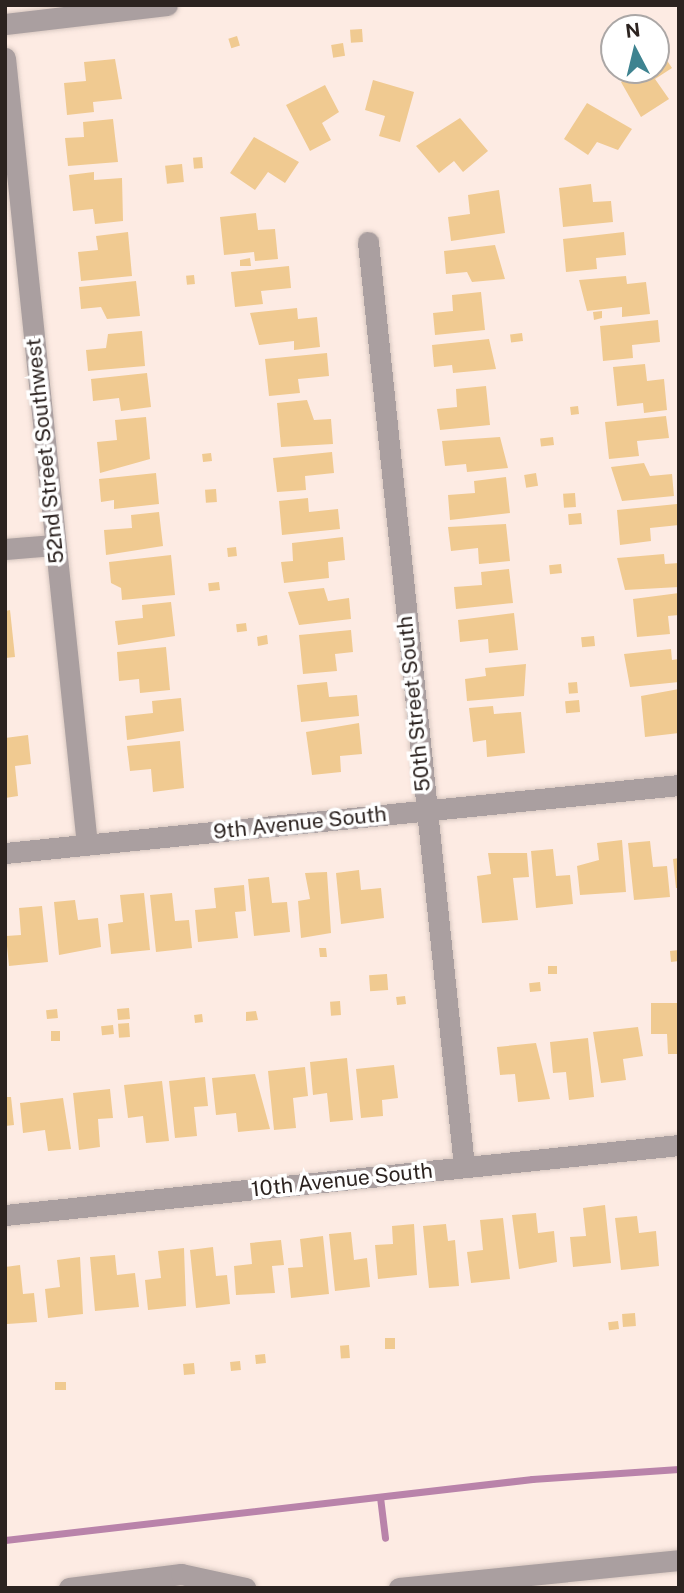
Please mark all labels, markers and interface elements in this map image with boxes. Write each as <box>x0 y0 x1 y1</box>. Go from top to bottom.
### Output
north arrow <box>600 14 670 84</box>
text: N <box>624 18 641 42</box>
street label: 52nd Street Southwest <box>21 337 69 565</box>
street label: 50th Street South <box>392 615 436 793</box>
street label: 9th Avenue South <box>212 801 388 845</box>
street label: 10th Avenue South <box>250 1158 434 1202</box>

